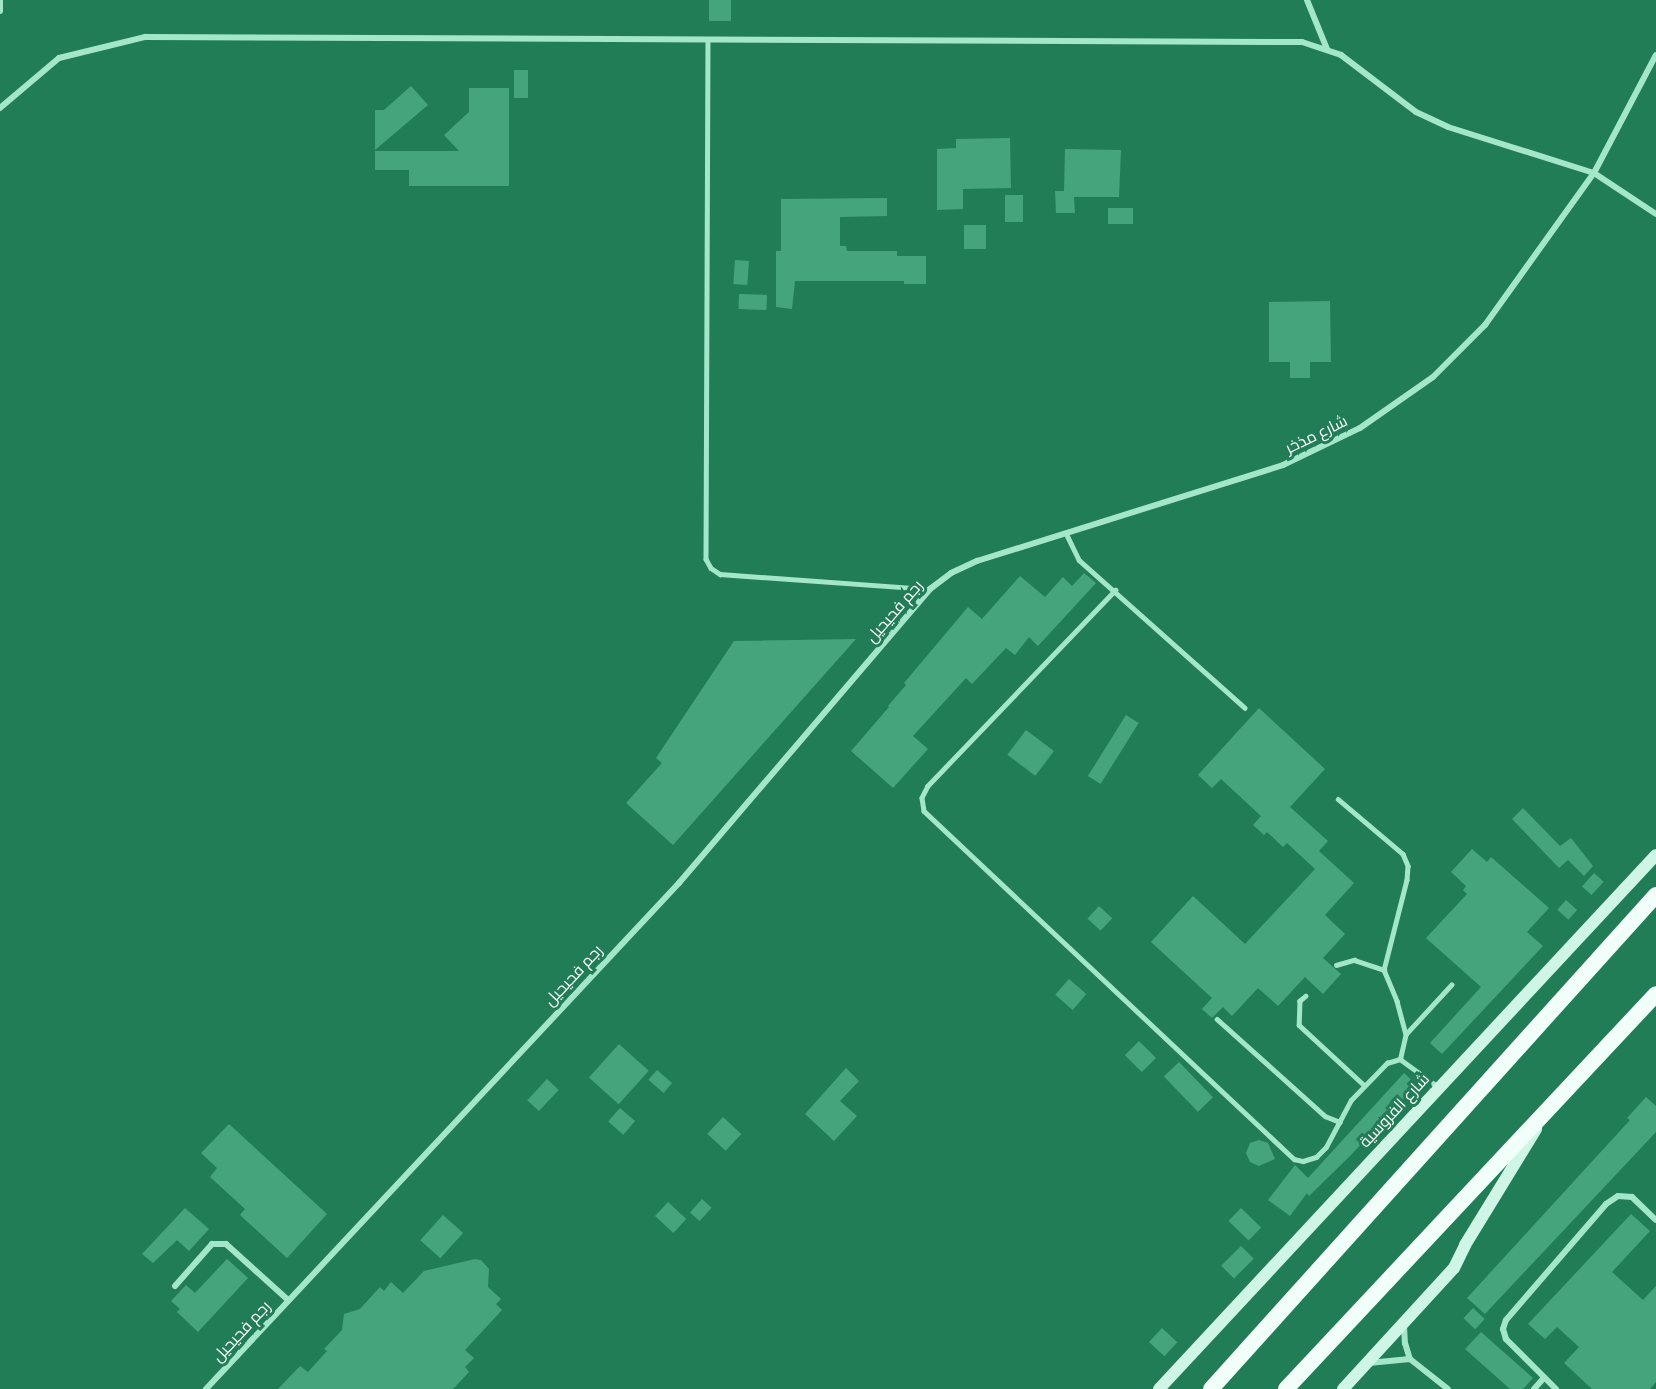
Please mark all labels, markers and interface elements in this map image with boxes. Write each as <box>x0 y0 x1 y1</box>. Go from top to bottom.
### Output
street label: شارع مذخر <box>1282 411 1350 457</box>
street label: رجم فحيحيل <box>862 576 926 646</box>
street label: رجم فحيحيل <box>540 940 606 1010</box>
street label: شارع الفروسية <box>1355 1069 1433 1151</box>
street label: رجم فحيحيل <box>208 1296 274 1366</box>

